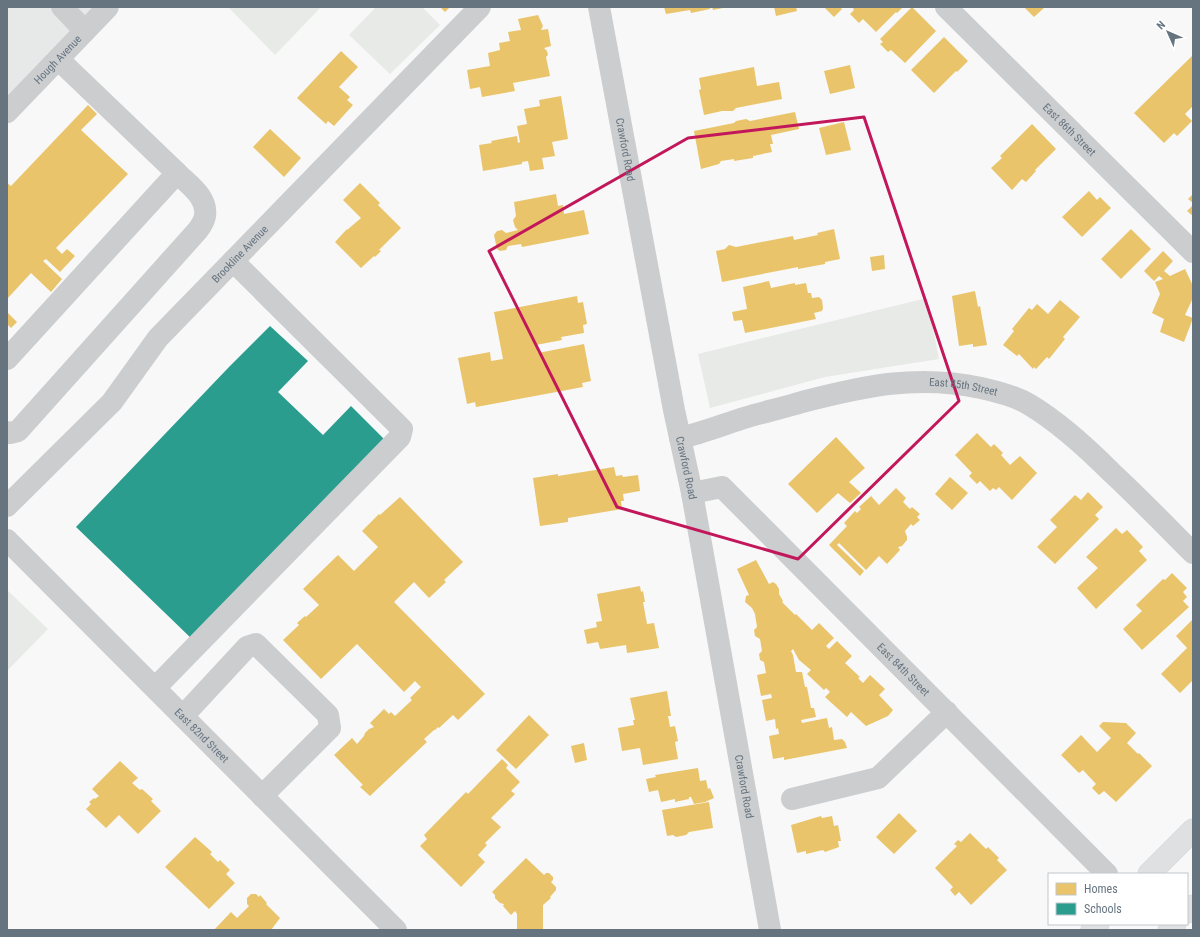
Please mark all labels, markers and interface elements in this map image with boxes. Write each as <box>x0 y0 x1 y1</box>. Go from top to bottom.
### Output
north arrow <box>1148 12 1188 52</box>
text: N <box>1154 18 1168 32</box>
street label: Hough Avenue <box>31 32 84 86</box>
street label: East 86th Street <box>1040 100 1099 159</box>
street label: Crawford Road <box>613 117 638 182</box>
street label: Brookline Avenue <box>209 222 271 285</box>
street label: East 85th Street <box>929 375 999 398</box>
street label: Crawford Road <box>673 435 699 500</box>
street label: East 84th Street <box>874 640 933 699</box>
street label: East 82nd Street <box>172 705 232 765</box>
street label: Crawford Road <box>732 754 756 819</box>
legend <box>1048 873 1188 925</box>
text: Homes <box>1084 882 1118 896</box>
text: Schools <box>1084 902 1122 916</box>

